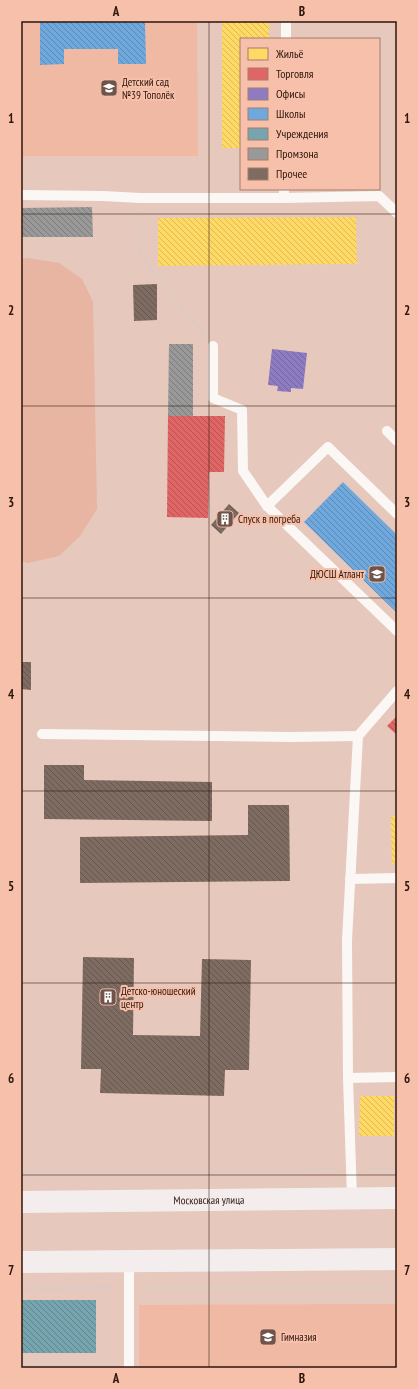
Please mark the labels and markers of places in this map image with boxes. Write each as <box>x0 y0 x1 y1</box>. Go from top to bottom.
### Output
place label: Детский сад №39 Тополёк <box>122 75 175 102</box>
school or university icon: Детский сад №39 Тополёк <box>99 78 119 98</box>
building icon: Спуск в погреба <box>215 509 235 529</box>
place label: Спуск в погреба <box>238 512 300 526</box>
school or university icon: ДЮСШ Атлант <box>367 564 387 584</box>
place label: ДЮСШ Атлант <box>310 567 364 581</box>
place label: Детско-юношеский центр <box>121 984 196 1011</box>
building icon: Детско-юношеский центр <box>98 987 118 1007</box>
school or university icon: Гимназия <box>258 1327 278 1347</box>
place label: Гимназия <box>281 1330 317 1344</box>

